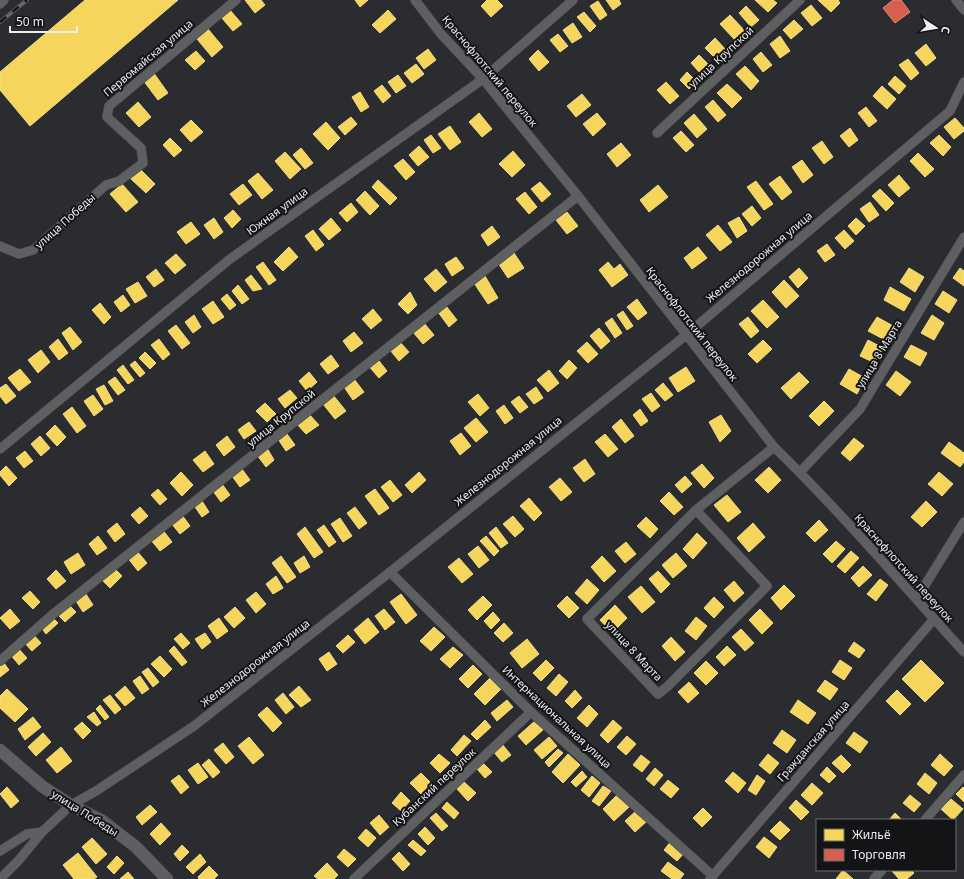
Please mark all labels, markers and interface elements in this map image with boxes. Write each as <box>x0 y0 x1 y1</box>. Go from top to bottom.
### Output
scale bar <box>10 8 77 34</box>
north arrow <box>916 8 956 48</box>
street label: Краснофлотский переулок <box>439 12 542 130</box>
text: 50 m <box>16 13 44 30</box>
street label: Первомайская улица <box>100 16 196 100</box>
street label: улица Крупской <box>685 23 756 91</box>
text: С <box>938 25 954 35</box>
street label: Южная улица <box>243 183 310 238</box>
street label: улица Победы <box>31 190 98 252</box>
street label: Железнодорожная улица <box>702 208 815 306</box>
street label: Краснофлотский переулок <box>643 263 742 384</box>
street label: улица 8 Марта <box>852 317 905 391</box>
street label: улица Крупской <box>243 385 318 450</box>
street label: Железнодорожная улица <box>451 412 565 509</box>
street label: Краснофлотский переулок <box>852 510 957 625</box>
street label: Железнодорожная улица <box>197 615 312 710</box>
street label: улица 8 Марта <box>603 617 666 684</box>
street label: Интернациональная улица <box>499 662 615 771</box>
street label: Гражданская улица <box>773 697 852 785</box>
street label: Кубанский переулок <box>389 744 479 829</box>
street label: улица Победы <box>49 786 122 839</box>
legend <box>816 819 956 871</box>
text: Жильё <box>852 826 891 843</box>
text: Торговля <box>852 846 906 863</box>

